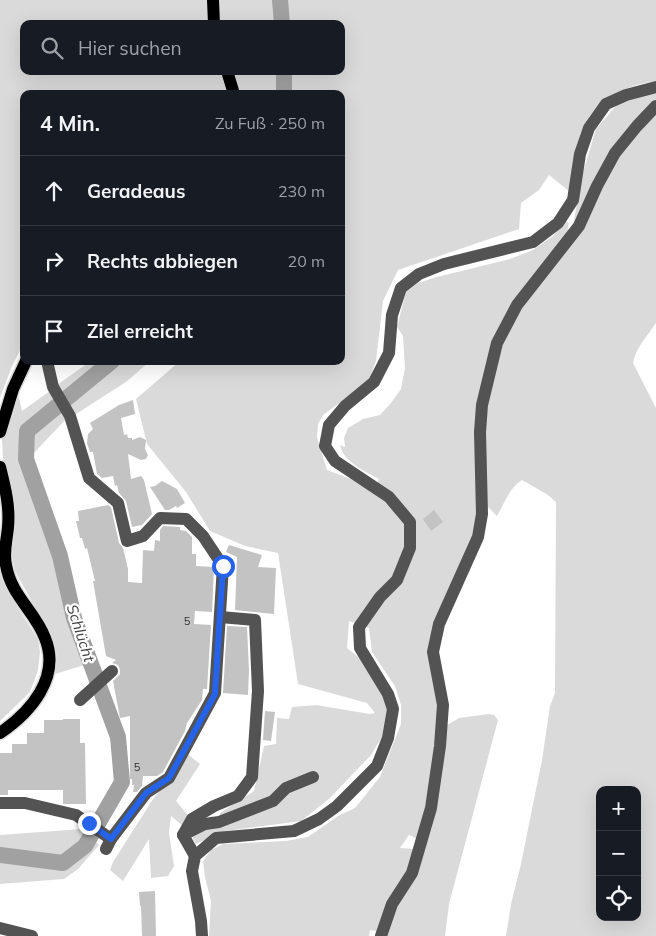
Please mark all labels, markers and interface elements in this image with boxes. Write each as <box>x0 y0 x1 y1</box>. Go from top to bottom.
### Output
search box <box>20 20 345 75</box>
icon: search <box>38 34 66 62</box>
text: Hier suchen <box>78 36 182 60</box>
text: 4 Min. <box>40 110 100 136</box>
text: Zu Fuß · 250 m <box>215 113 325 133</box>
icon: ahead <box>40 177 68 205</box>
text: Geradeaus <box>87 179 185 203</box>
text: 230 m <box>278 181 325 201</box>
icon: right <box>40 247 68 275</box>
text: Rechts abbiegen <box>87 249 238 273</box>
text: 20 m <box>288 251 325 271</box>
icon: arrive <box>40 317 68 345</box>
text: Ziel erreicht <box>87 319 193 343</box>
route start <box>212 555 235 578</box>
water label: Schlücht <box>63 602 99 665</box>
house number: 5 <box>184 614 191 628</box>
house number: 5 <box>134 760 141 774</box>
map controls <box>596 786 641 921</box>
button: + <box>596 786 641 831</box>
route end <box>78 812 101 835</box>
button: − <box>596 831 641 876</box>
button: locate <box>596 876 641 921</box>

